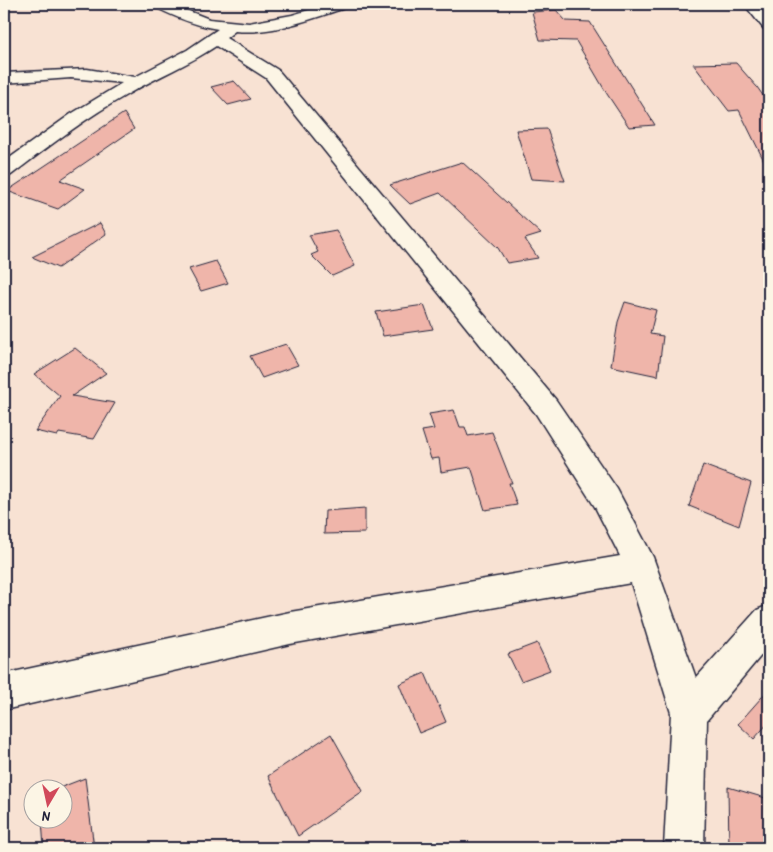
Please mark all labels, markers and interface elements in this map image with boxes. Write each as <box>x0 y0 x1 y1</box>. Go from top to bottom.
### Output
north arrow <box>22 780 72 830</box>
text: N <box>40 807 51 827</box>

